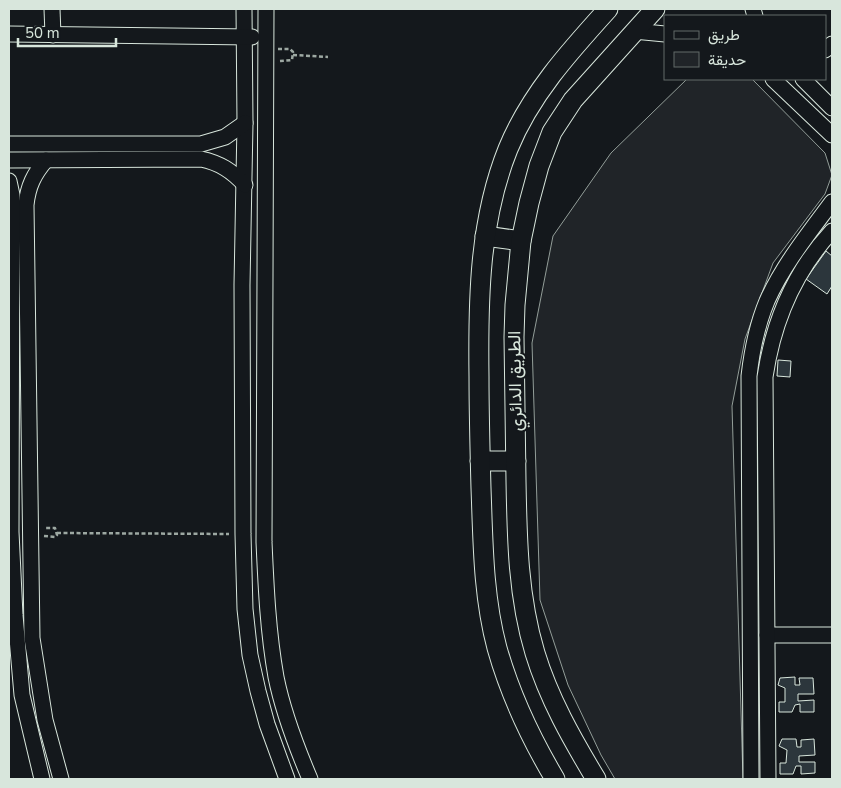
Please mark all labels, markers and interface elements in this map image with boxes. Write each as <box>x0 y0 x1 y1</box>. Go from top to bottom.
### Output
scale bar <box>18 15 115 47</box>
legend <box>664 15 826 80</box>
text: 50 m <box>25 23 60 43</box>
text: طريق <box>708 25 740 45</box>
text: حديقة <box>708 50 746 70</box>
street label: الطريق الدائري <box>502 330 531 432</box>

